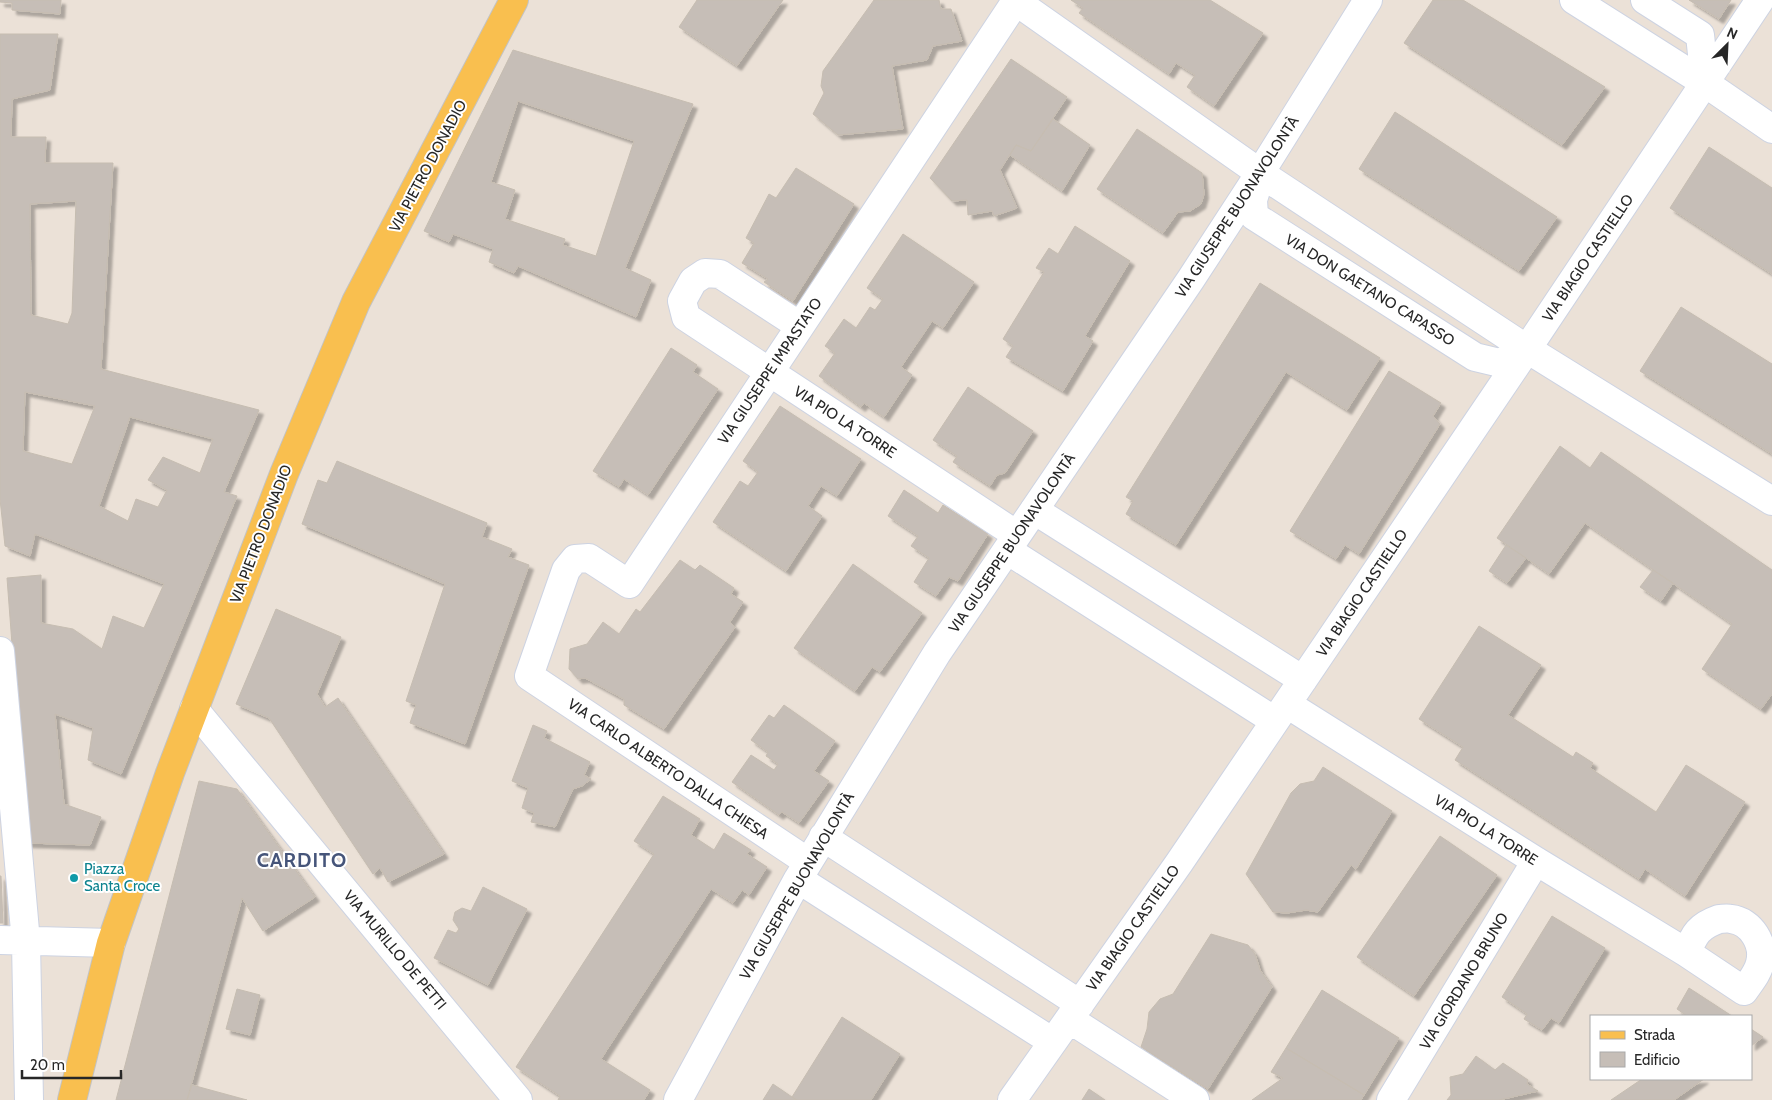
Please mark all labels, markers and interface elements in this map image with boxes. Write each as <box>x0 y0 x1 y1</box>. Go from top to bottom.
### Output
north arrow <box>1702 20 1752 70</box>
text: N <box>1724 23 1740 43</box>
street label: VIA PIETRO DONADIO <box>386 97 470 235</box>
street label: VIA GIUSEPPE BUONAVOLONTÀ <box>1171 112 1303 301</box>
street label: VIA BIAGIO CASTIELLO <box>1539 191 1637 325</box>
street label: VIA DON GAETANO CAPASSO <box>1282 230 1458 350</box>
street label: VIA GIUSEPPE IMPASTATO <box>714 294 826 448</box>
street label: VIA PIO LA TORRE <box>790 382 900 462</box>
street label: VIA GIUSEPPE BUONAVOLONTÀ <box>944 449 1079 636</box>
street label: VIA PIETRO DONADIO <box>226 462 296 606</box>
street label: VIA BIAGIO CASTIELLO <box>1313 526 1411 660</box>
street label: VIA CARLO ALBERTO DALLA CHIESA <box>564 695 772 843</box>
street label: VIA GIUSEPPE BUONAVOLONTÀ <box>735 788 858 983</box>
street label: VIA PIO LA TORRE <box>1431 791 1541 869</box>
district label: CARDITO <box>257 848 347 872</box>
place label: Piazza Santa Croce <box>84 860 160 895</box>
street label: VIA BIAGIO CASTIELLO <box>1083 861 1183 995</box>
marker: Piazza Santa Croce <box>68 872 80 884</box>
street label: VIA MURILLO DE PETTI <box>340 887 450 1013</box>
street label: VIA GIORDANO BRUNO <box>1416 909 1512 1053</box>
legend <box>1590 1015 1752 1080</box>
text: Strada <box>1634 1026 1676 1044</box>
scale bar <box>22 1048 121 1080</box>
text: Edificio <box>1634 1051 1680 1069</box>
text: 20 m <box>30 1056 65 1074</box>

